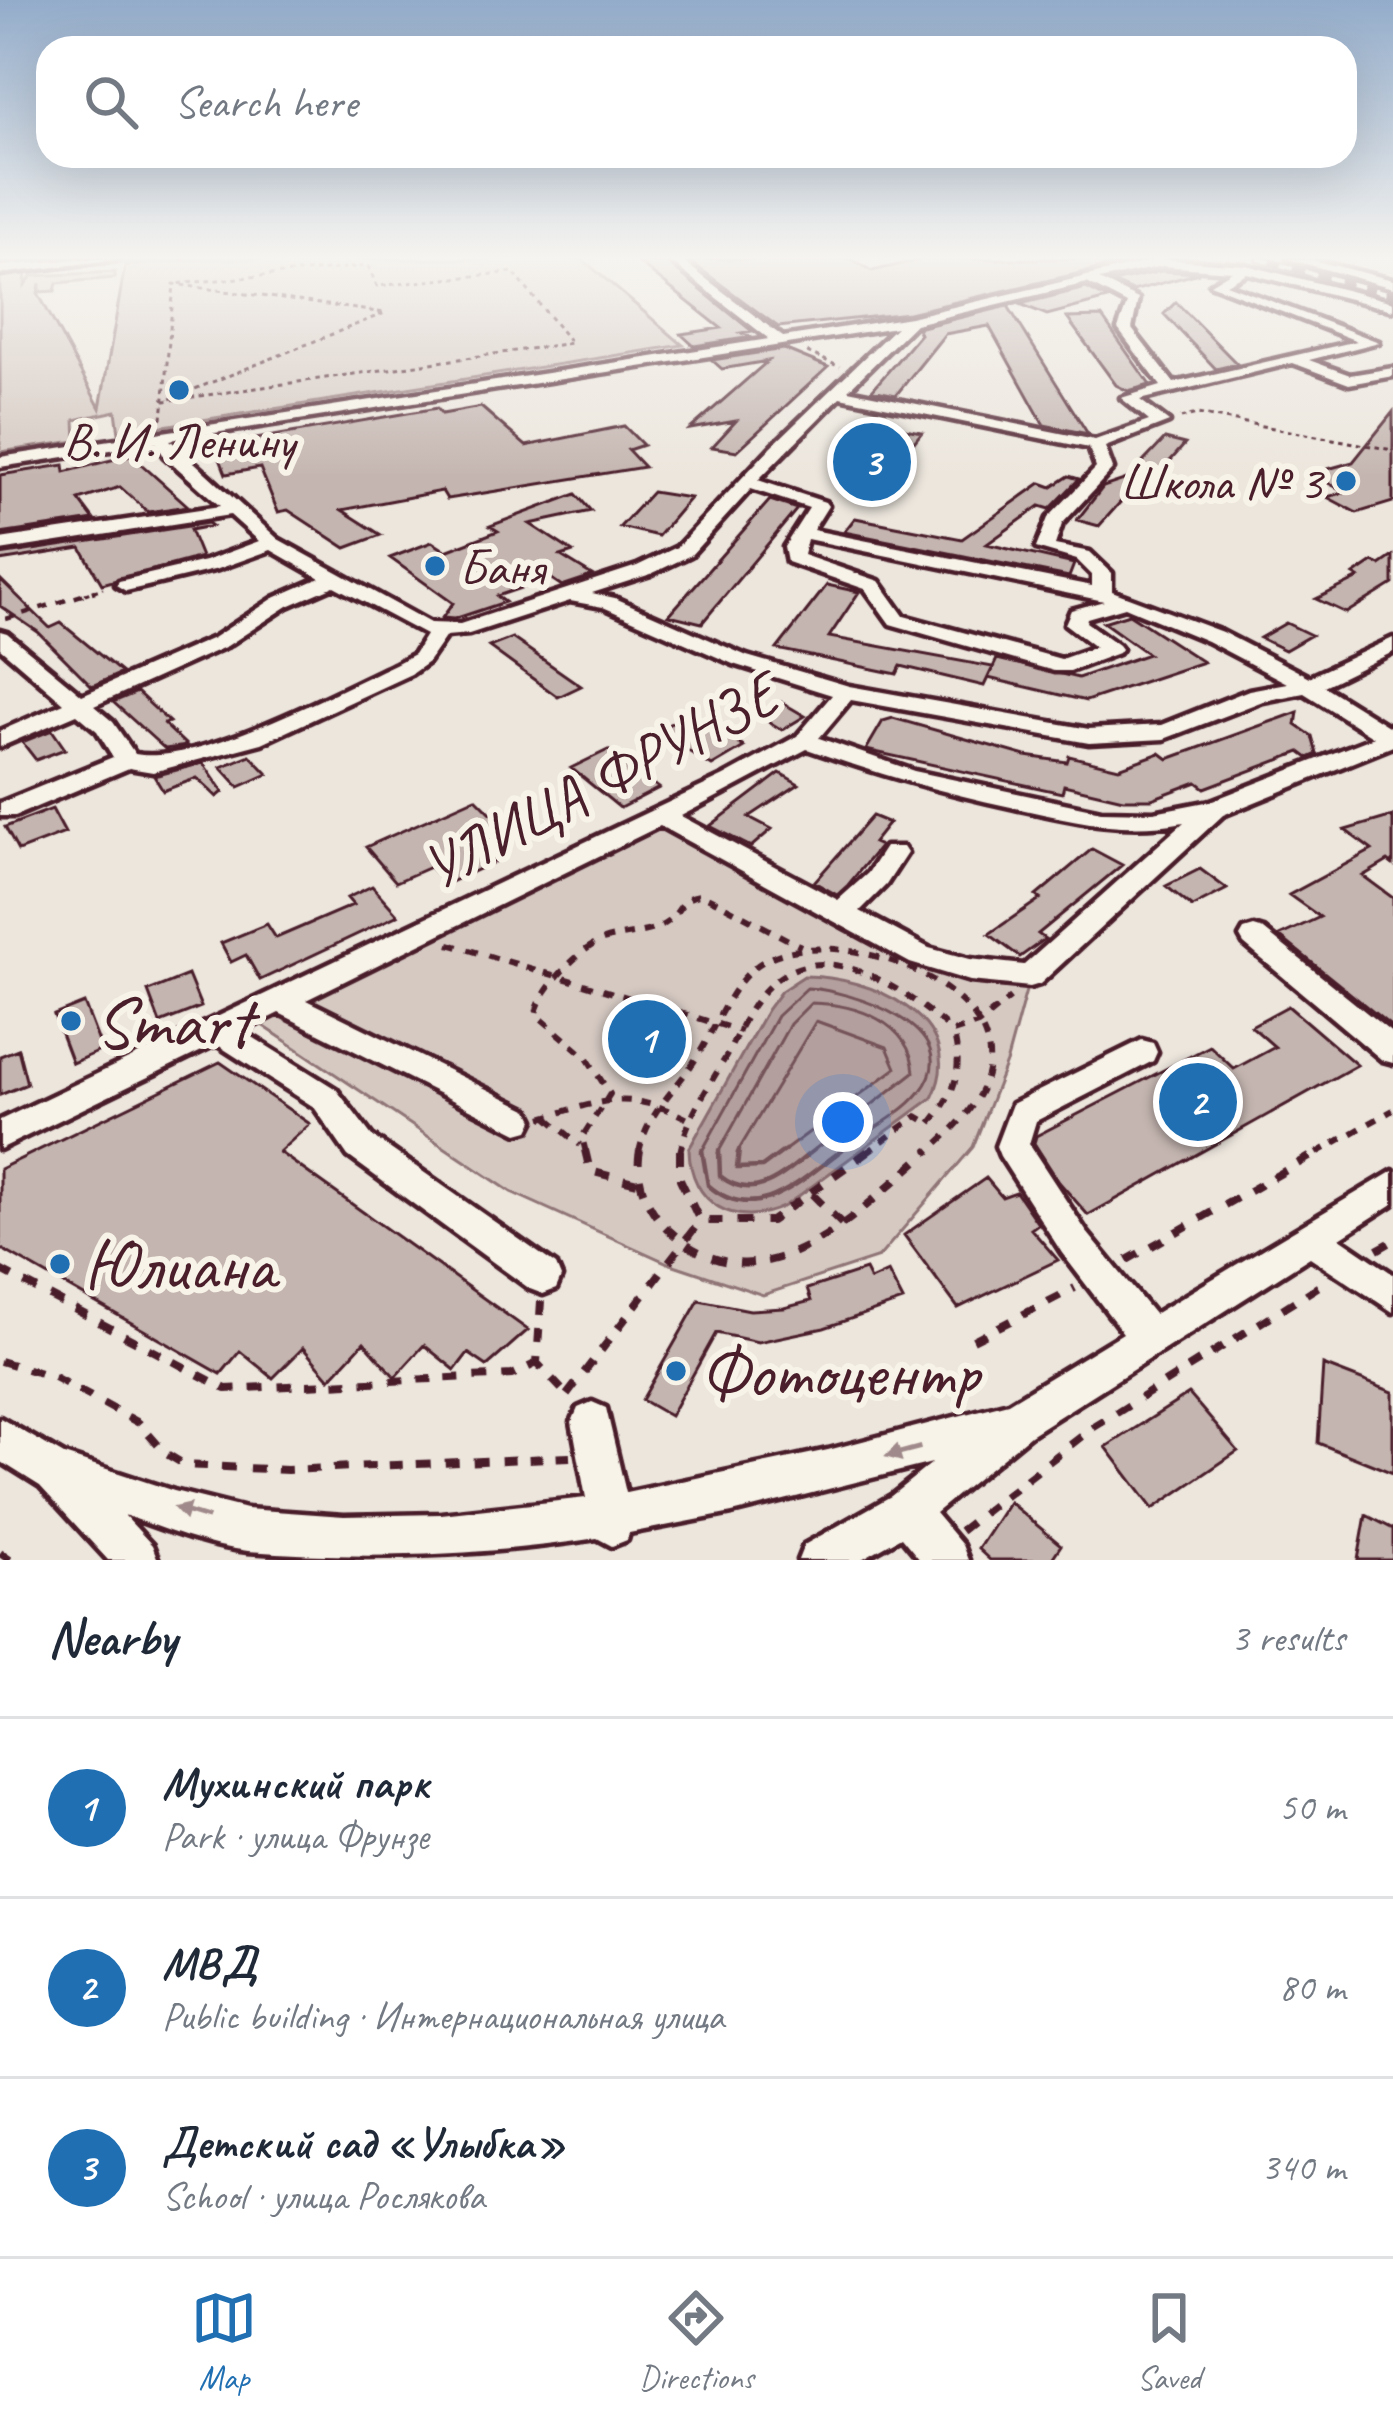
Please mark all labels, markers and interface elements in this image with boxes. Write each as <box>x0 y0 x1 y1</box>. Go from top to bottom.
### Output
search box <box>36 36 1357 168</box>
icon: search <box>78 69 144 135</box>
text: Search here <box>174 74 357 131</box>
marker: В. И. Ленину <box>166 377 192 403</box>
place label: В. И. Ленину <box>63 409 299 473</box>
pin: 3 <box>833 417 911 507</box>
place label: Школа № 3 <box>1120 450 1325 514</box>
marker: Школа № 3 <box>1333 468 1359 494</box>
place label: Баня <box>459 535 547 599</box>
marker: Баня <box>422 553 448 579</box>
street label: УЛИЦА ФРУНЗЕ <box>409 652 796 906</box>
place label: Smart <box>95 977 261 1068</box>
pin: 1 <box>608 994 686 1084</box>
marker: Smart <box>58 1008 84 1034</box>
pin: 2 <box>1159 1057 1237 1147</box>
your location <box>813 1092 873 1152</box>
place label: Юлиана <box>84 1220 281 1311</box>
marker: Юлиана <box>47 1251 73 1277</box>
place label: Фотоцентр <box>700 1327 983 1418</box>
marker: Фотоцентр <box>663 1358 689 1384</box>
one-way arrow <box>885 1443 922 1462</box>
one-way arrow <box>172 1503 208 1522</box>
text: Nearby <box>48 1606 176 1670</box>
text: 3 results <box>1231 1614 1345 1663</box>
text: Мухинский парк <box>162 1755 429 1812</box>
text: 1 <box>78 1783 96 1832</box>
text: 50 m <box>1279 1783 1345 1832</box>
text: Park · улица Фрунзе <box>162 1812 429 1861</box>
text: МВД <box>162 1935 257 1992</box>
text: 2 <box>78 1963 96 2012</box>
text: 80 m <box>1279 1963 1345 2012</box>
text: Public building · Интернациональная улица <box>162 1992 724 2041</box>
text: Детский сад «Улыбка» <box>162 2115 565 2172</box>
text: 3 <box>78 2143 96 2192</box>
text: 340 m <box>1261 2143 1345 2192</box>
text: School · улица Рослякова <box>162 2172 485 2221</box>
tab: Map <box>191 2285 257 2399</box>
tab: Directions <box>639 2285 754 2399</box>
tab: Saved <box>1136 2285 1202 2399</box>

